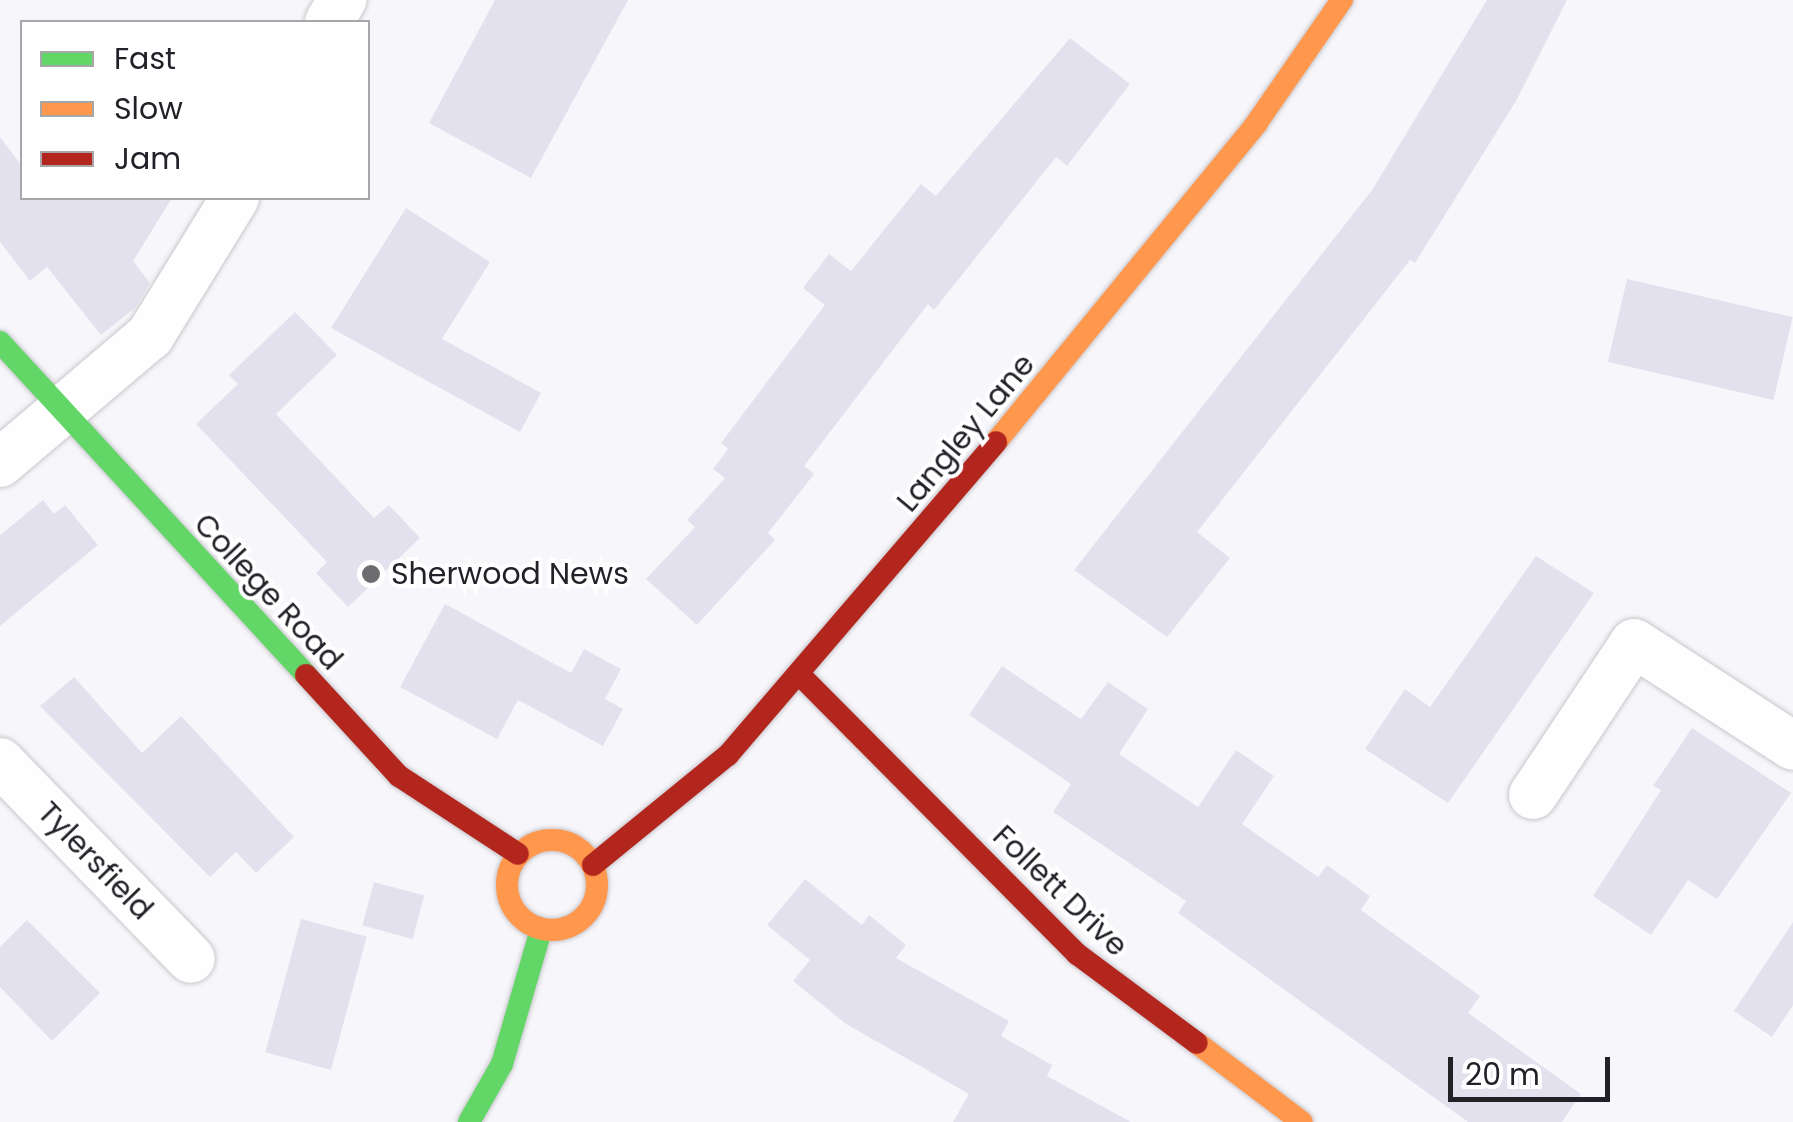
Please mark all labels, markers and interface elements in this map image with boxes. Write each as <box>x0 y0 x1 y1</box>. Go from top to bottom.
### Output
legend <box>20 20 370 200</box>
text: Fast <box>114 37 176 80</box>
text: Slow <box>114 87 183 130</box>
text: Jam <box>114 137 181 180</box>
street label: Langley Lane <box>890 347 1042 519</box>
street label: College Road <box>186 506 350 678</box>
place label: Sherwood News <box>391 556 629 592</box>
marker: Sherwood News <box>360 563 382 585</box>
street label: Tylersfield <box>30 795 160 927</box>
street label: Follett Drive <box>985 818 1135 964</box>
scale bar <box>1453 1037 1616 1099</box>
text: 20 m <box>1465 1053 1540 1096</box>

